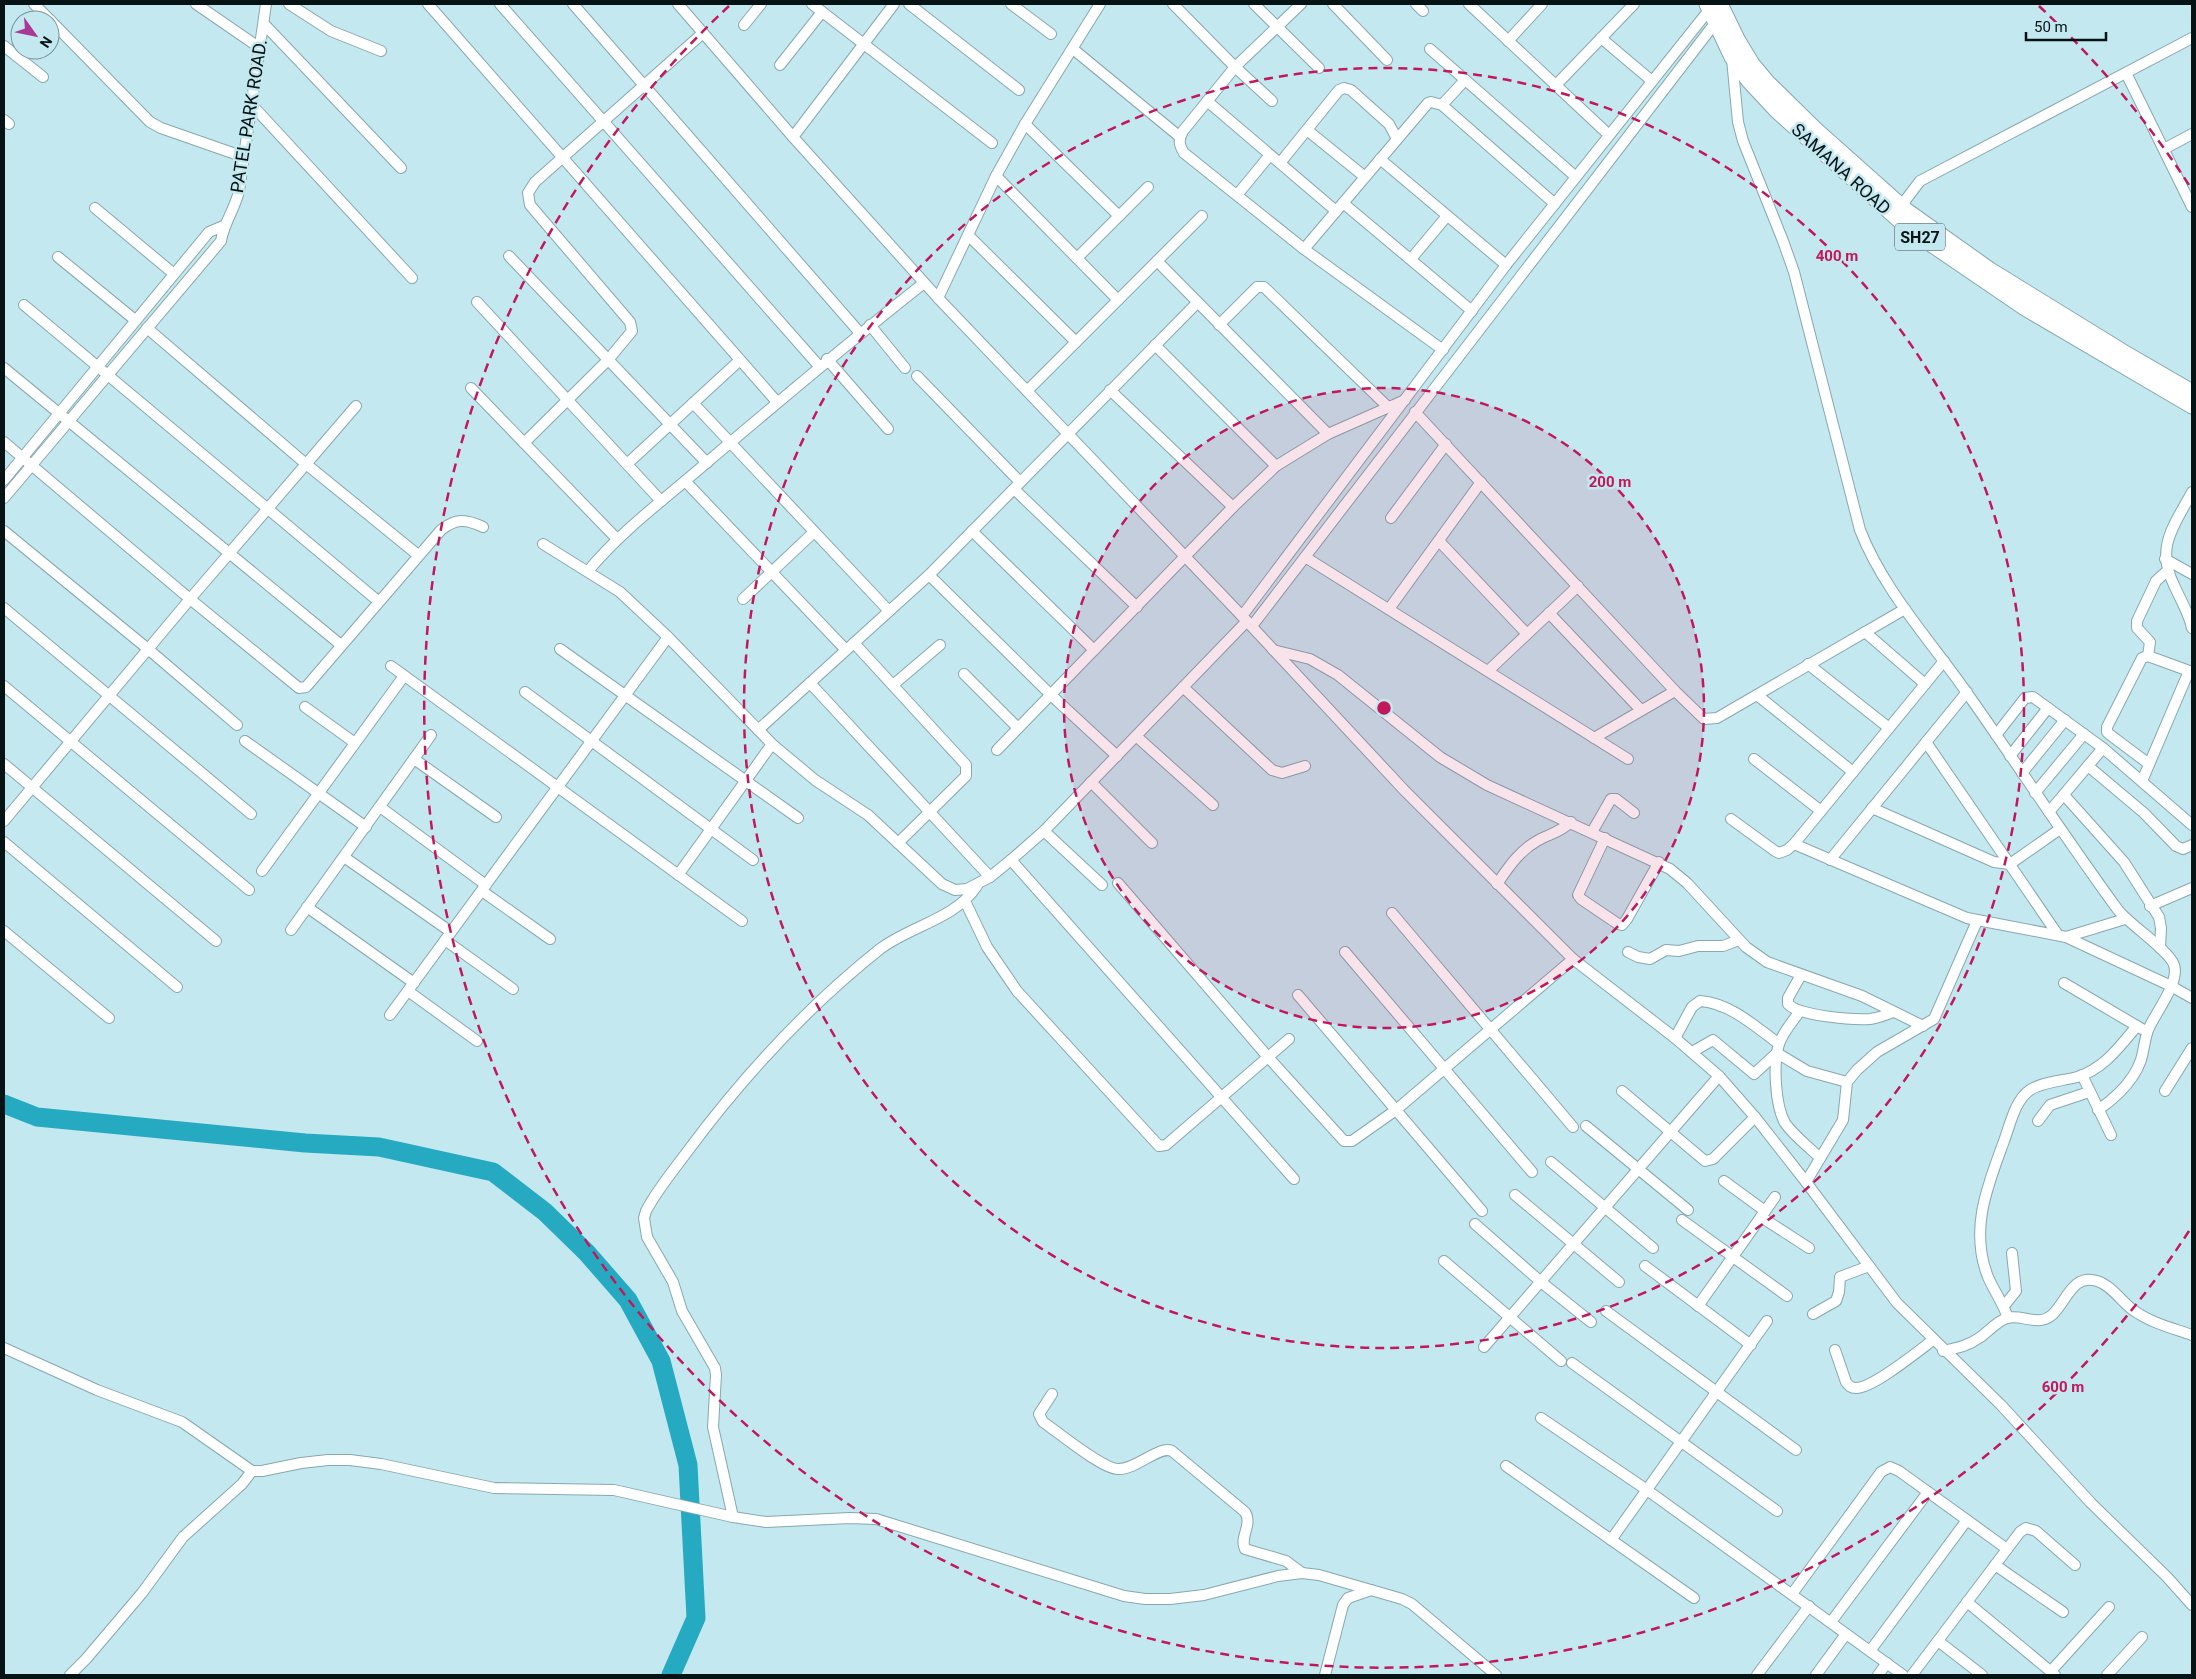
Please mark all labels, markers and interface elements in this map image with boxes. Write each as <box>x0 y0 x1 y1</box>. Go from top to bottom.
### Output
north arrow <box>10 10 60 60</box>
scale bar <box>2026 10 2106 42</box>
text: 50 m <box>2034 18 2068 36</box>
text: N <box>36 34 55 51</box>
street label: PATEL PARK ROAD. <box>226 38 271 194</box>
street label: SAMANA ROAD <box>1787 119 1895 219</box>
road number: SH27 <box>1895 223 1945 250</box>
text: 400 m <box>1816 247 1858 265</box>
text: 200 m <box>1589 473 1631 491</box>
centre of rings <box>1375 699 1393 717</box>
text: 600 m <box>2042 1378 2084 1396</box>

